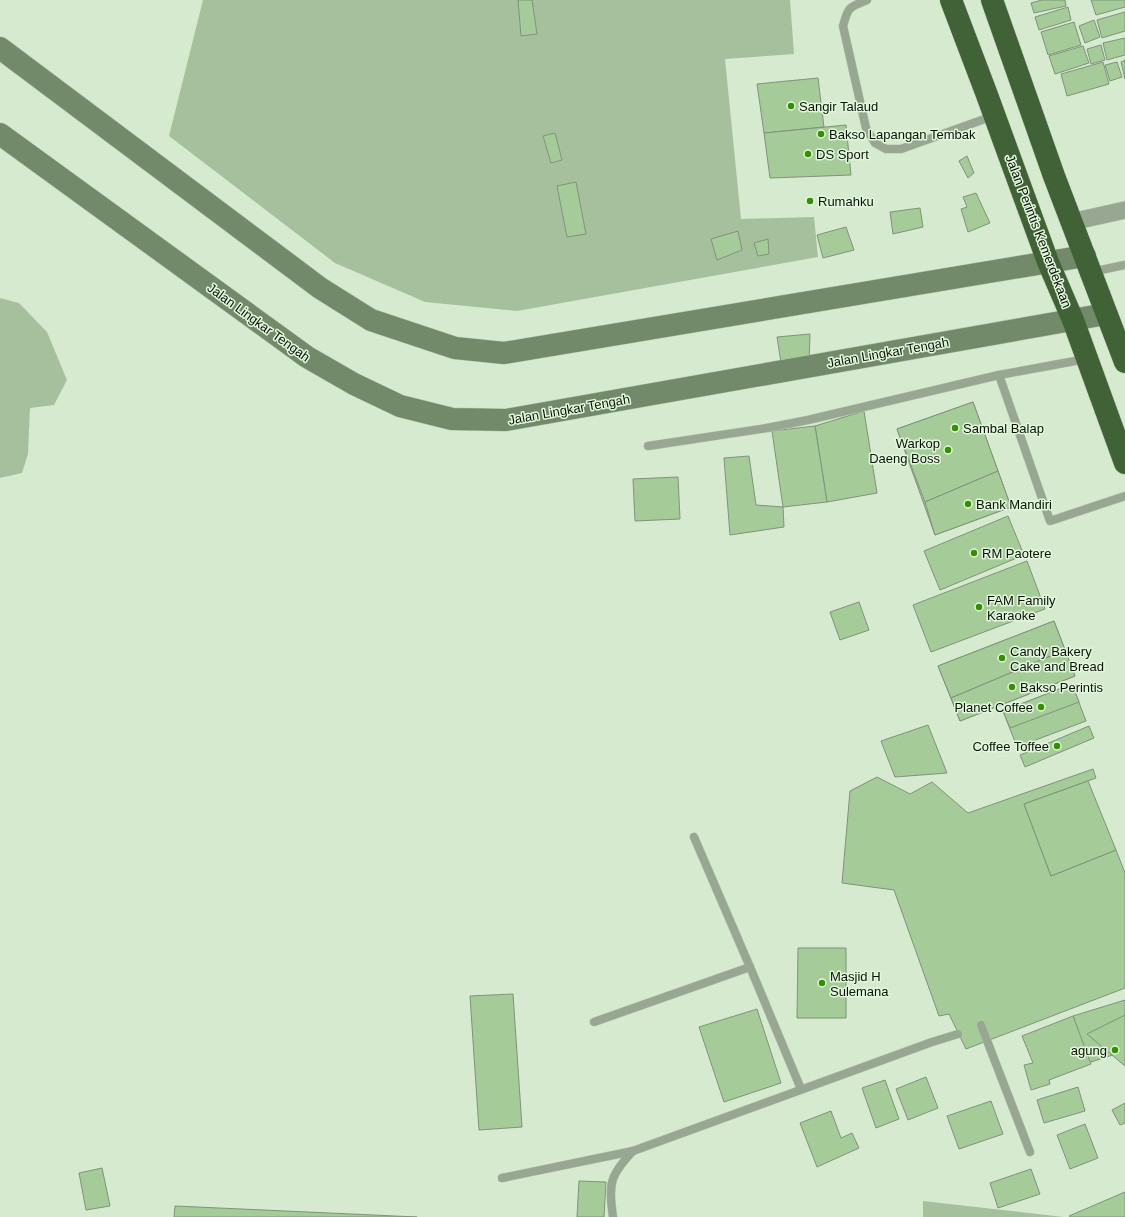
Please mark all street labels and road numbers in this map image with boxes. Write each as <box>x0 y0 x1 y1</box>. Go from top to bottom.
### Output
street label: Jalan Perintis Kemerdekaan <box>1002 153 1075 310</box>
street label: Jalan Lingkar Tengah <box>204 280 313 365</box>
street label: Jalan Lingkar Tengah <box>826 334 950 371</box>
street label: Jalan Lingkar Tengah <box>507 391 631 428</box>

